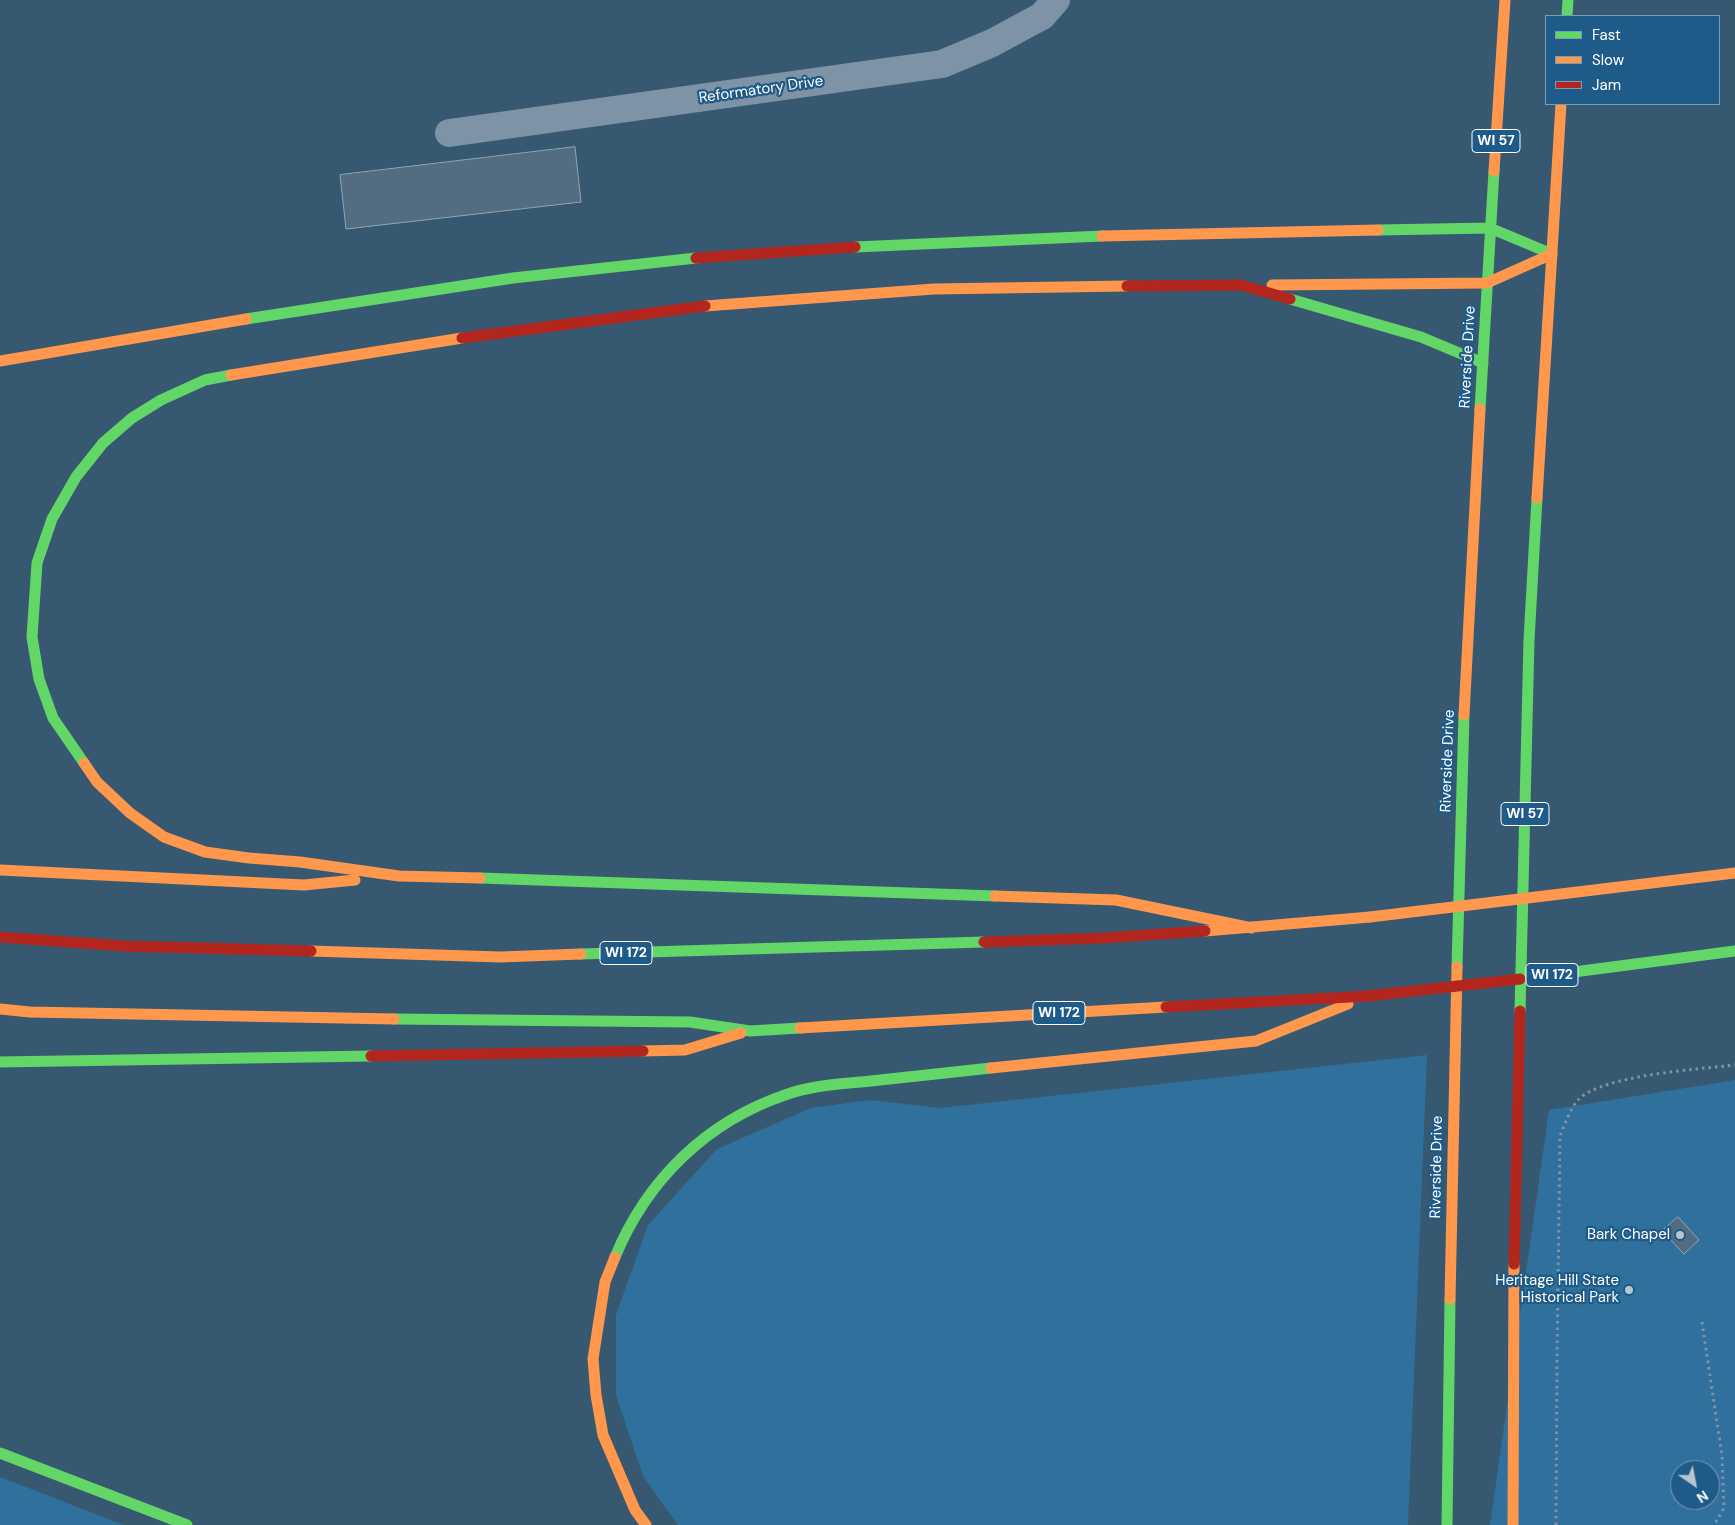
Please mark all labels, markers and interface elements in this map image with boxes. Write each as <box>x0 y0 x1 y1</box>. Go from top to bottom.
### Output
legend <box>1545 15 1720 105</box>
text: Fast <box>1592 25 1621 45</box>
text: Slow <box>1592 50 1624 70</box>
street label: Reformatory Drive <box>698 72 824 108</box>
text: Jam <box>1592 75 1621 95</box>
road number: WI 57 <box>1472 130 1520 152</box>
street label: Riverside Drive <box>1456 305 1480 409</box>
street label: Riverside Drive <box>1437 709 1459 813</box>
road number: WI 57 <box>1501 802 1549 826</box>
road number: WI 172 <box>600 941 652 964</box>
road number: WI 172 <box>1526 964 1578 986</box>
road number: WI 172 <box>1033 1001 1085 1024</box>
street label: Riverside Drive <box>1427 1116 1447 1218</box>
place label: Bark Chapel <box>1587 1226 1670 1244</box>
marker: Bark Chapel <box>1674 1229 1686 1241</box>
place label: Heritage Hill State Historical Park <box>1495 1272 1619 1307</box>
marker: Heritage Hill State Historical Park <box>1623 1284 1635 1296</box>
north arrow <box>1670 1460 1720 1510</box>
text: N <box>1693 1486 1712 1507</box>

